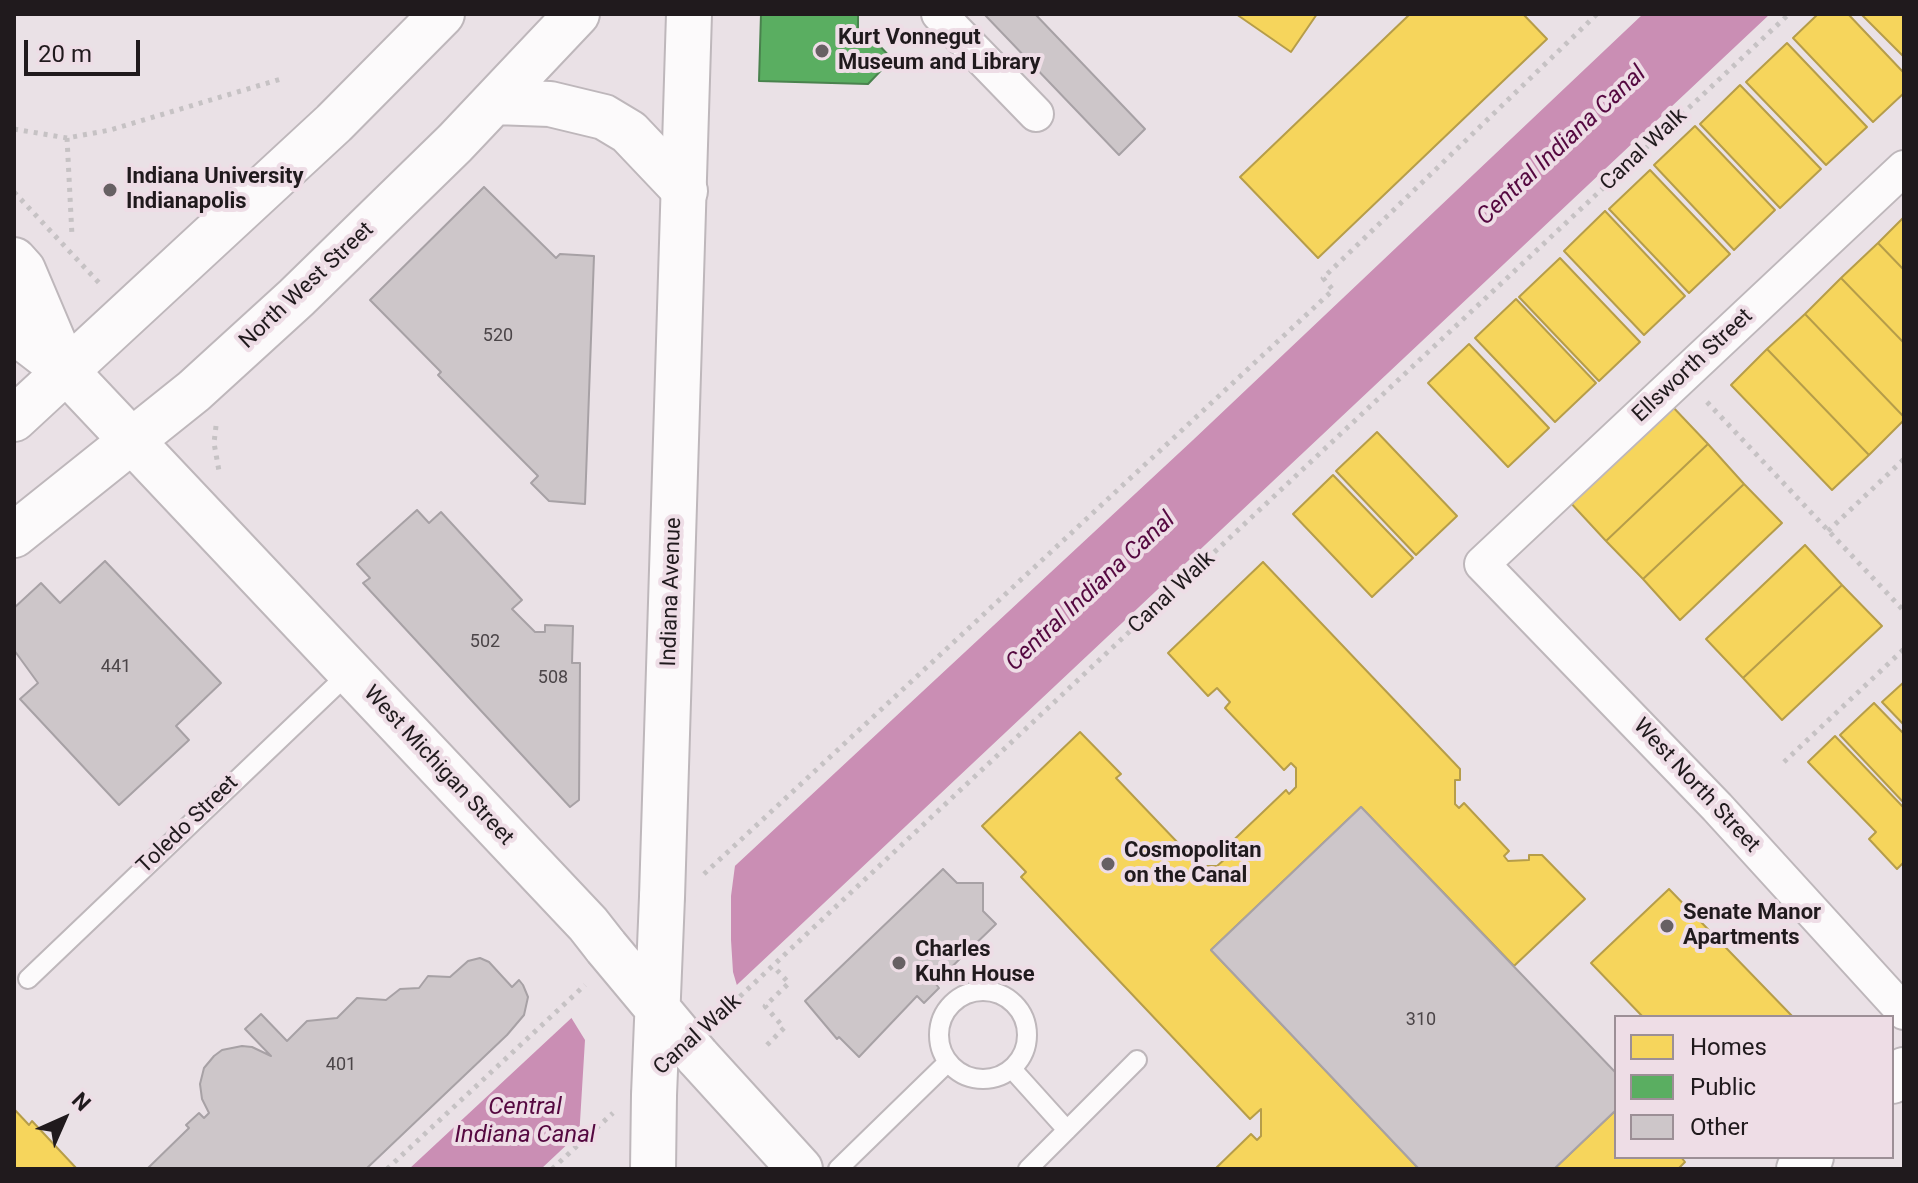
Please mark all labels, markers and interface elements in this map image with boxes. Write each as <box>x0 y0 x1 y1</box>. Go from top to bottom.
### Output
scale bar <box>28 24 144 74</box>
place label: Kurt Vonnegut Museum and Library <box>838 25 1040 76</box>
text: 20 m <box>38 40 92 68</box>
marker: Kurt Vonnegut Museum and Library <box>813 42 831 60</box>
water label: Central Indiana Canal <box>1471 60 1653 232</box>
street label: Canal Walk <box>1595 103 1693 197</box>
place label: Indiana University Indianapolis <box>126 164 304 216</box>
marker: Indiana University Indianapolis <box>101 181 119 199</box>
street label: North West Street <box>234 217 380 355</box>
street label: Ellsworth Street <box>1628 304 1758 428</box>
house number: 520 <box>483 325 513 347</box>
water label: Central Indiana Canal <box>1000 506 1182 678</box>
street label: Indiana Avenue <box>656 517 688 667</box>
street label: Canal Walk <box>1123 546 1221 640</box>
house number: 502 <box>470 631 500 653</box>
house number: 441 <box>101 656 131 678</box>
house number: 508 <box>538 667 568 689</box>
street label: West Michigan Street <box>357 681 519 851</box>
street label: West North Street <box>1627 713 1765 859</box>
street label: Toledo Street <box>132 770 244 880</box>
place label: Cosmopolitan on the Canal <box>1124 838 1262 890</box>
marker: Cosmopolitan on the Canal <box>1099 855 1117 873</box>
place label: Senate Manor Apartments <box>1683 900 1821 952</box>
marker: Senate Manor Apartments <box>1658 917 1676 935</box>
place label: Charles Kuhn House <box>915 937 1035 988</box>
marker: Charles Kuhn House <box>890 954 908 972</box>
street label: Canal Walk <box>649 989 747 1081</box>
house number: 310 <box>1406 1009 1436 1031</box>
legend <box>1614 1015 1894 1159</box>
text: Homes <box>1690 1033 1767 1061</box>
house number: 401 <box>326 1054 356 1076</box>
text: Public <box>1690 1073 1756 1101</box>
north arrow <box>24 1079 104 1159</box>
text: N <box>67 1087 96 1116</box>
water label: Central Indiana Canal <box>454 1094 596 1150</box>
text: Other <box>1690 1113 1748 1141</box>

